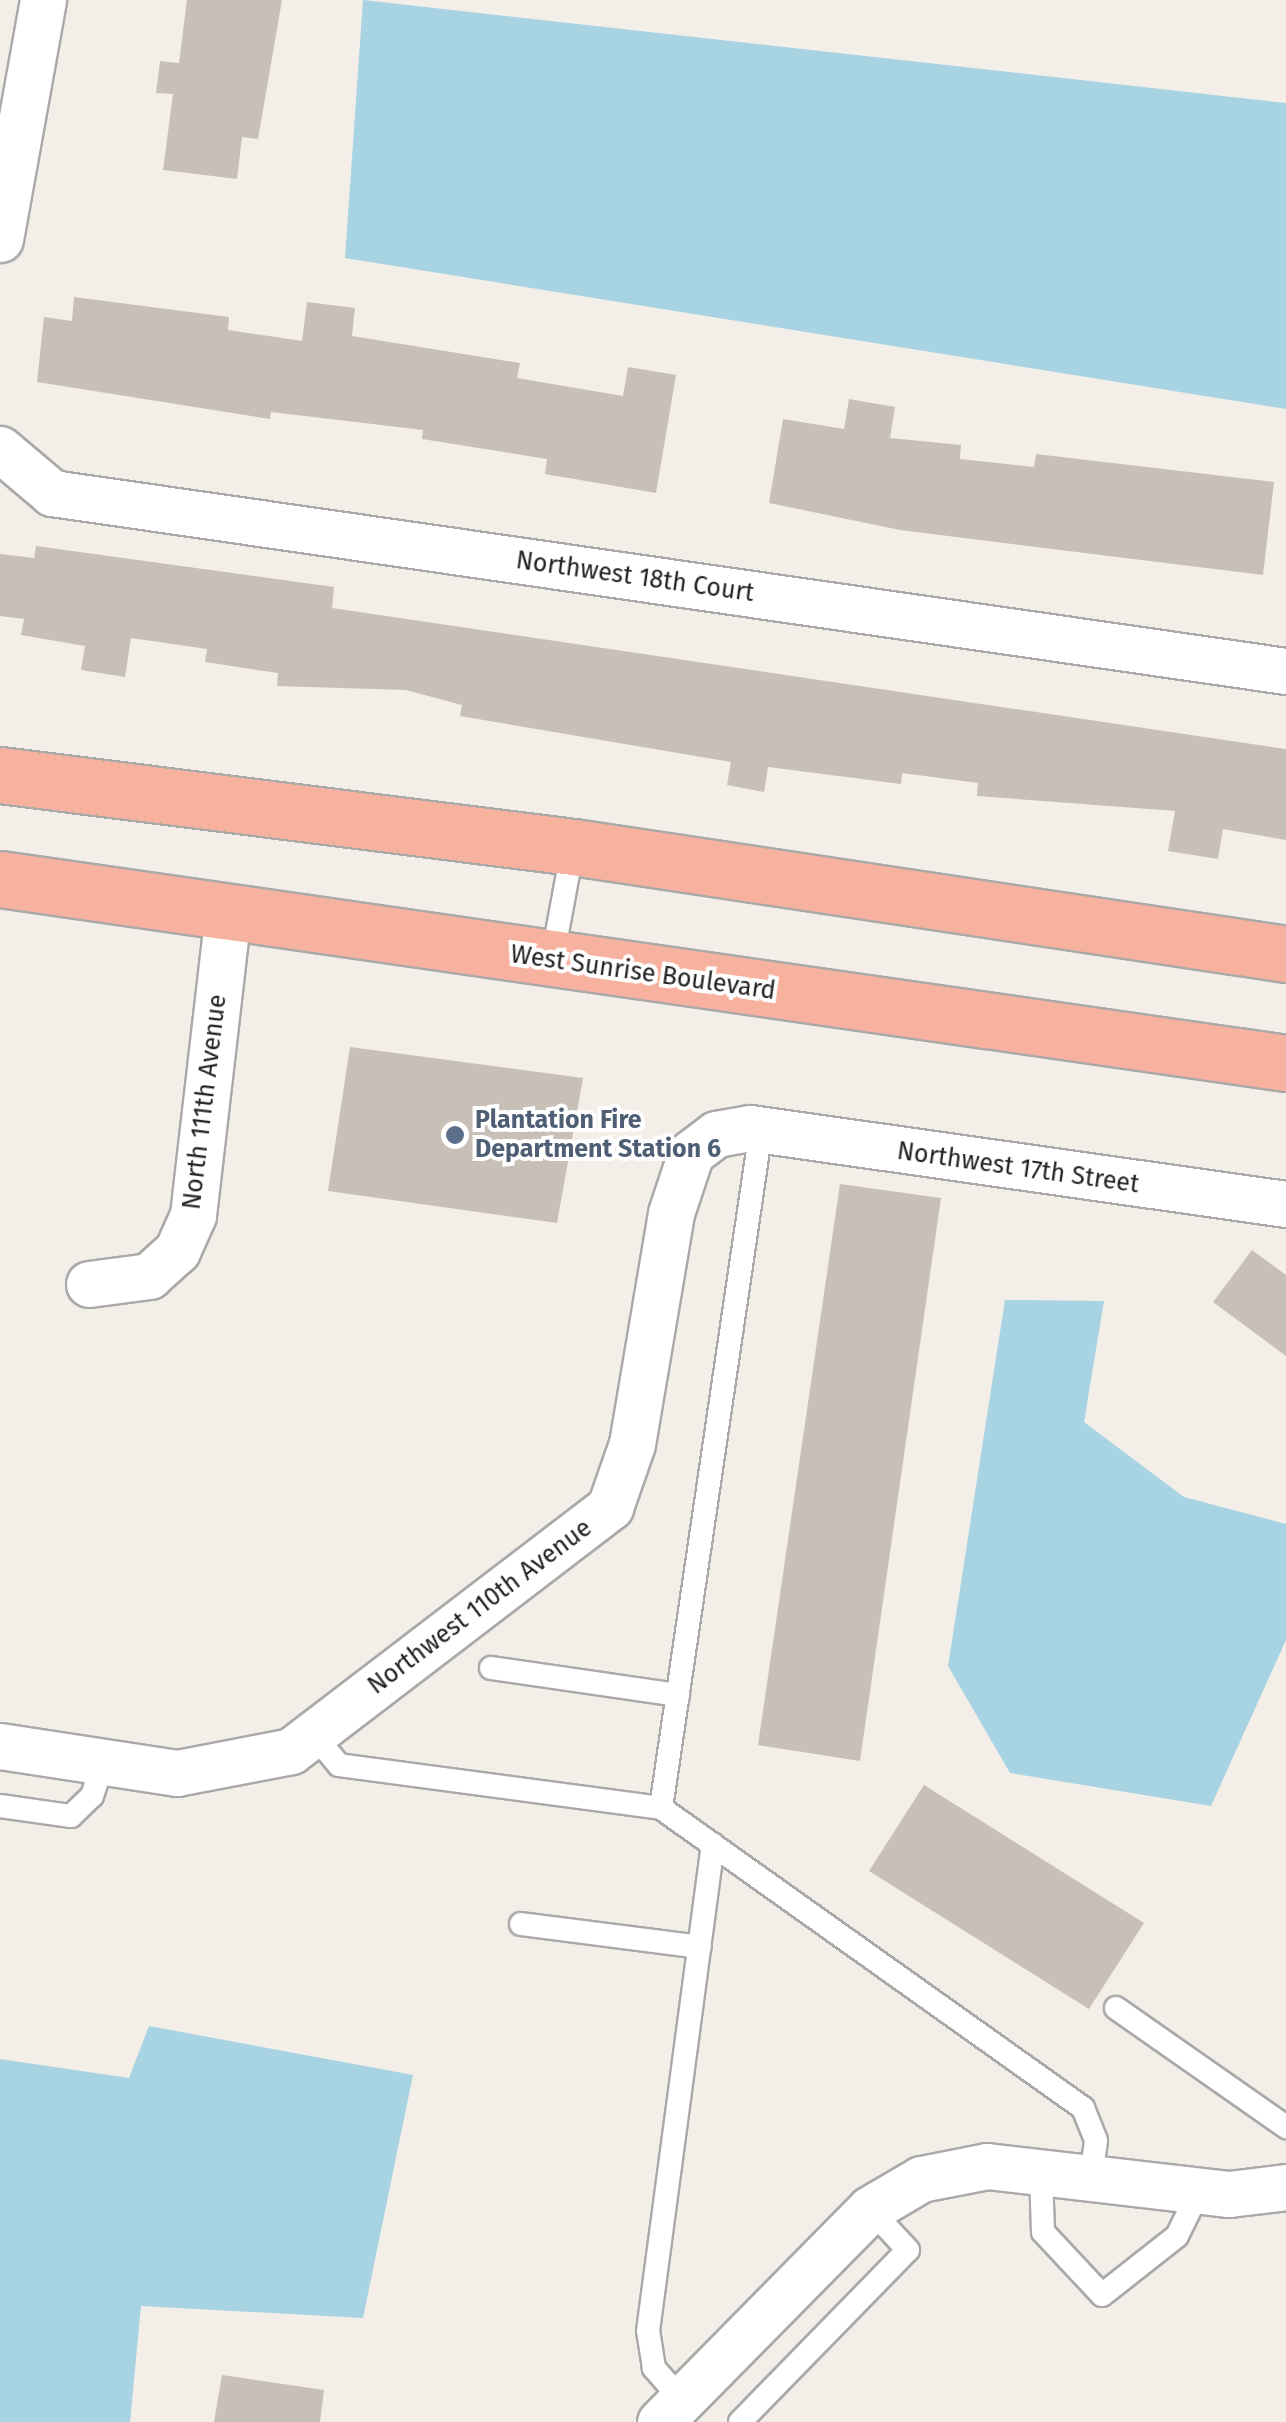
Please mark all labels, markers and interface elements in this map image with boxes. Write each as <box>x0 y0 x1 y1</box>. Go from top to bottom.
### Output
street label: Northwest 18th Court <box>514 545 756 609</box>
street label: West Sunrise Boulevard <box>509 940 777 1006</box>
street label: North 111th Avenue <box>177 993 233 1211</box>
place label: Plantation Fire Department Station 6 <box>475 1106 721 1165</box>
marker: Plantation Fire Department Station 6 <box>444 1124 466 1146</box>
street label: Northwest 17th Street <box>895 1136 1141 1200</box>
street label: Northwest 110th Avenue <box>362 1513 598 1701</box>

